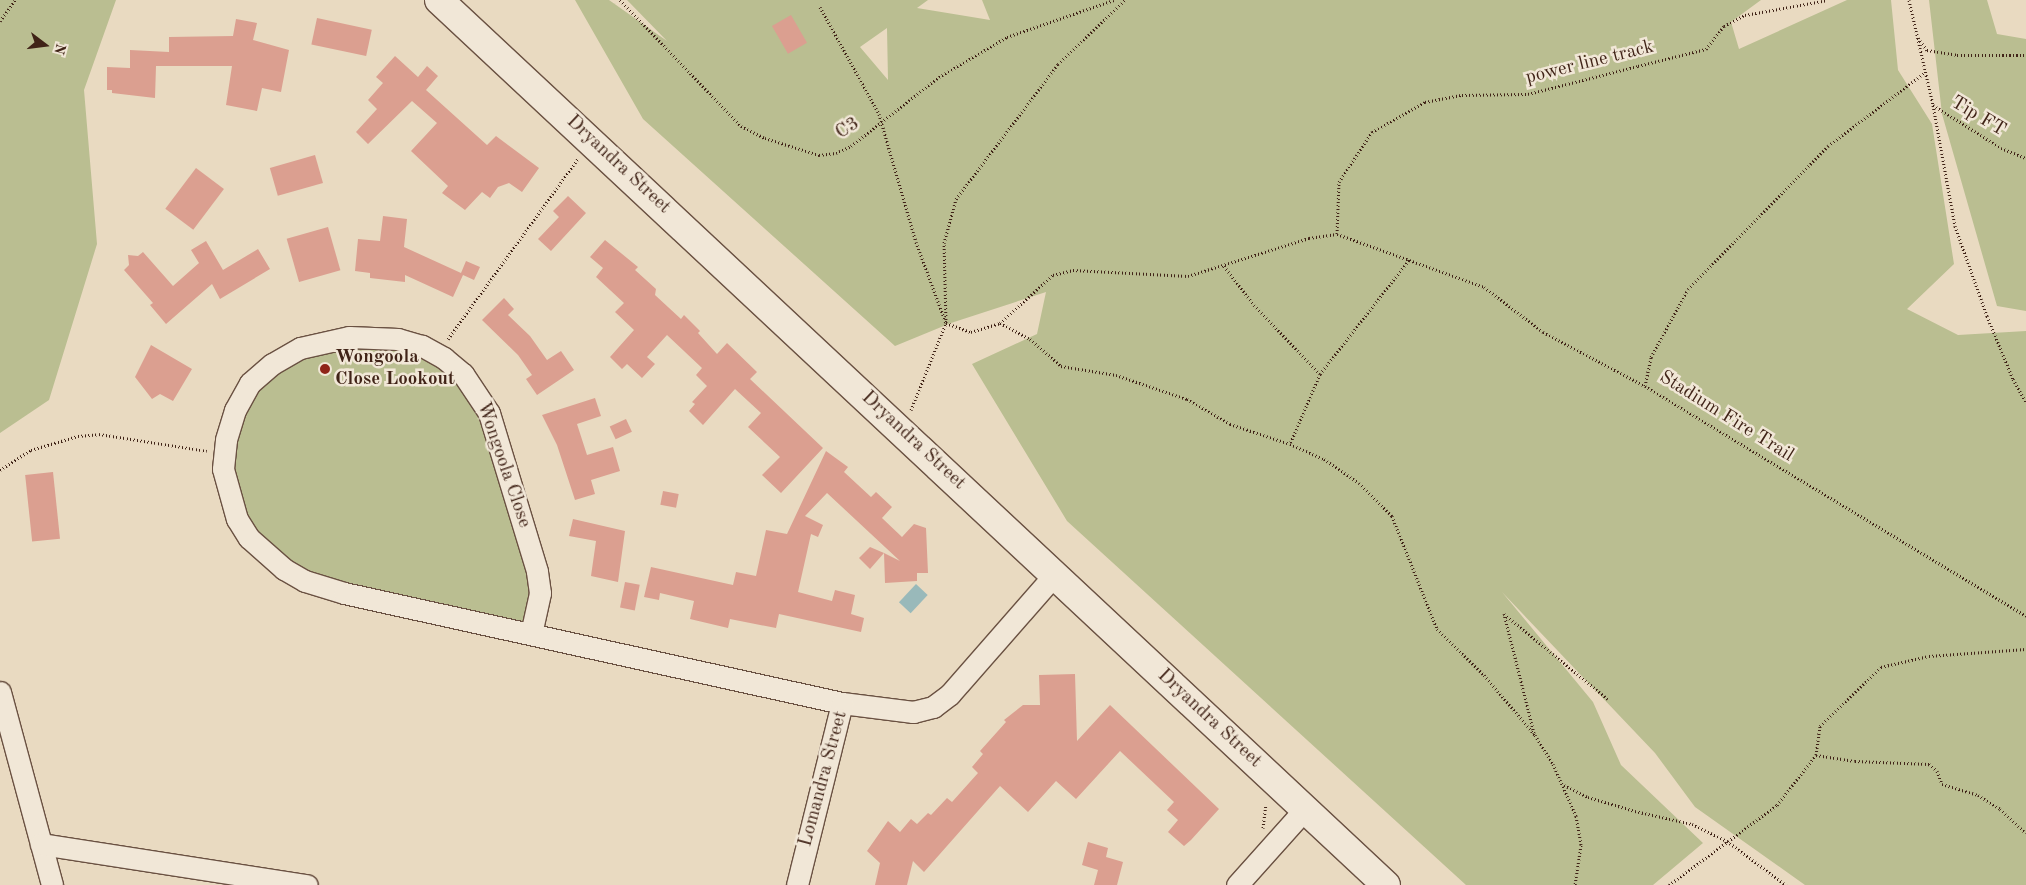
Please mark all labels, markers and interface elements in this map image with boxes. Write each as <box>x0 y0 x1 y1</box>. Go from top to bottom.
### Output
north arrow <box>20 20 70 70</box>
street label: power line track <box>1524 36 1656 90</box>
text: N <box>51 42 68 56</box>
street label: Tip FT <box>1946 92 2010 142</box>
street label: Dryandra Street <box>561 111 675 219</box>
street label: C3 <box>832 113 864 145</box>
place label: Wongoola Close Lookout <box>335 347 455 391</box>
marker: Wongoola Close Lookout <box>319 363 331 375</box>
street label: Stadium Fire Trail <box>1655 366 1797 468</box>
street label: Dryandra Street <box>856 387 970 495</box>
street label: Wongoola Close <box>471 399 535 531</box>
street label: Dryandra Street <box>1152 665 1266 773</box>
street label: Lomandra Street <box>795 709 853 849</box>

